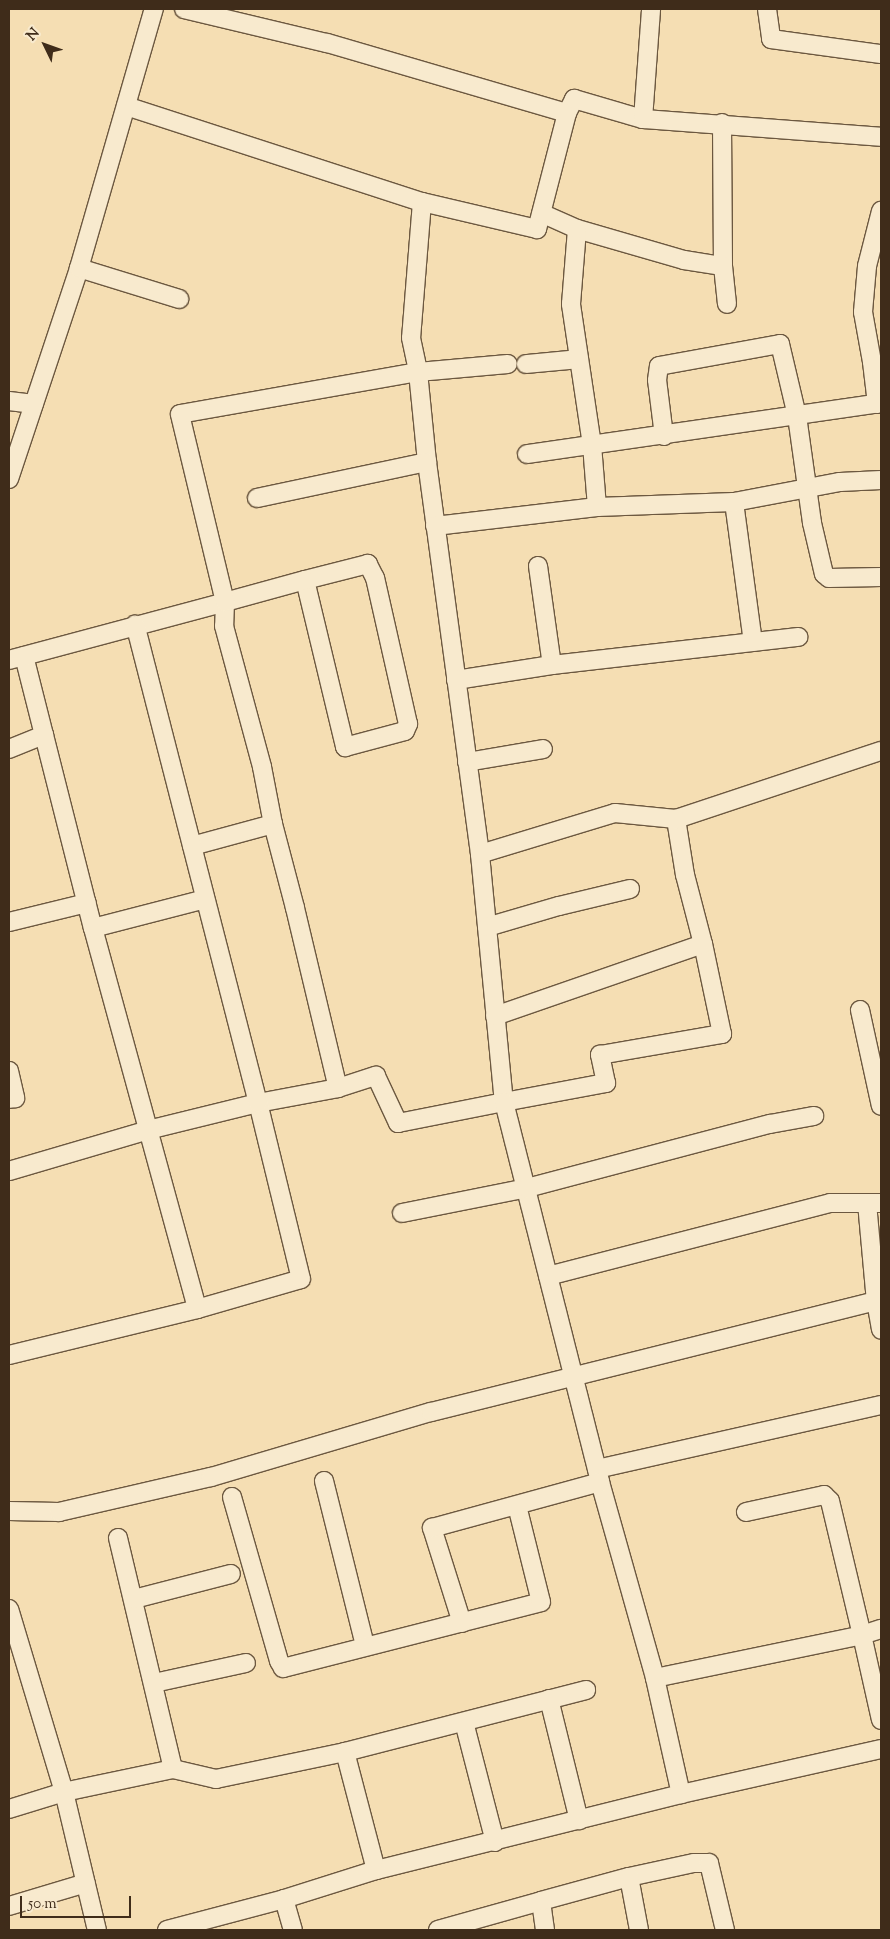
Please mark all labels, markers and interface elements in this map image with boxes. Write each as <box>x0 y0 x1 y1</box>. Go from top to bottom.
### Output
north arrow <box>20 20 70 70</box>
text: N <box>23 24 45 46</box>
scale bar <box>22 1886 134 1918</box>
text: 50 m <box>28 1894 57 1915</box>

